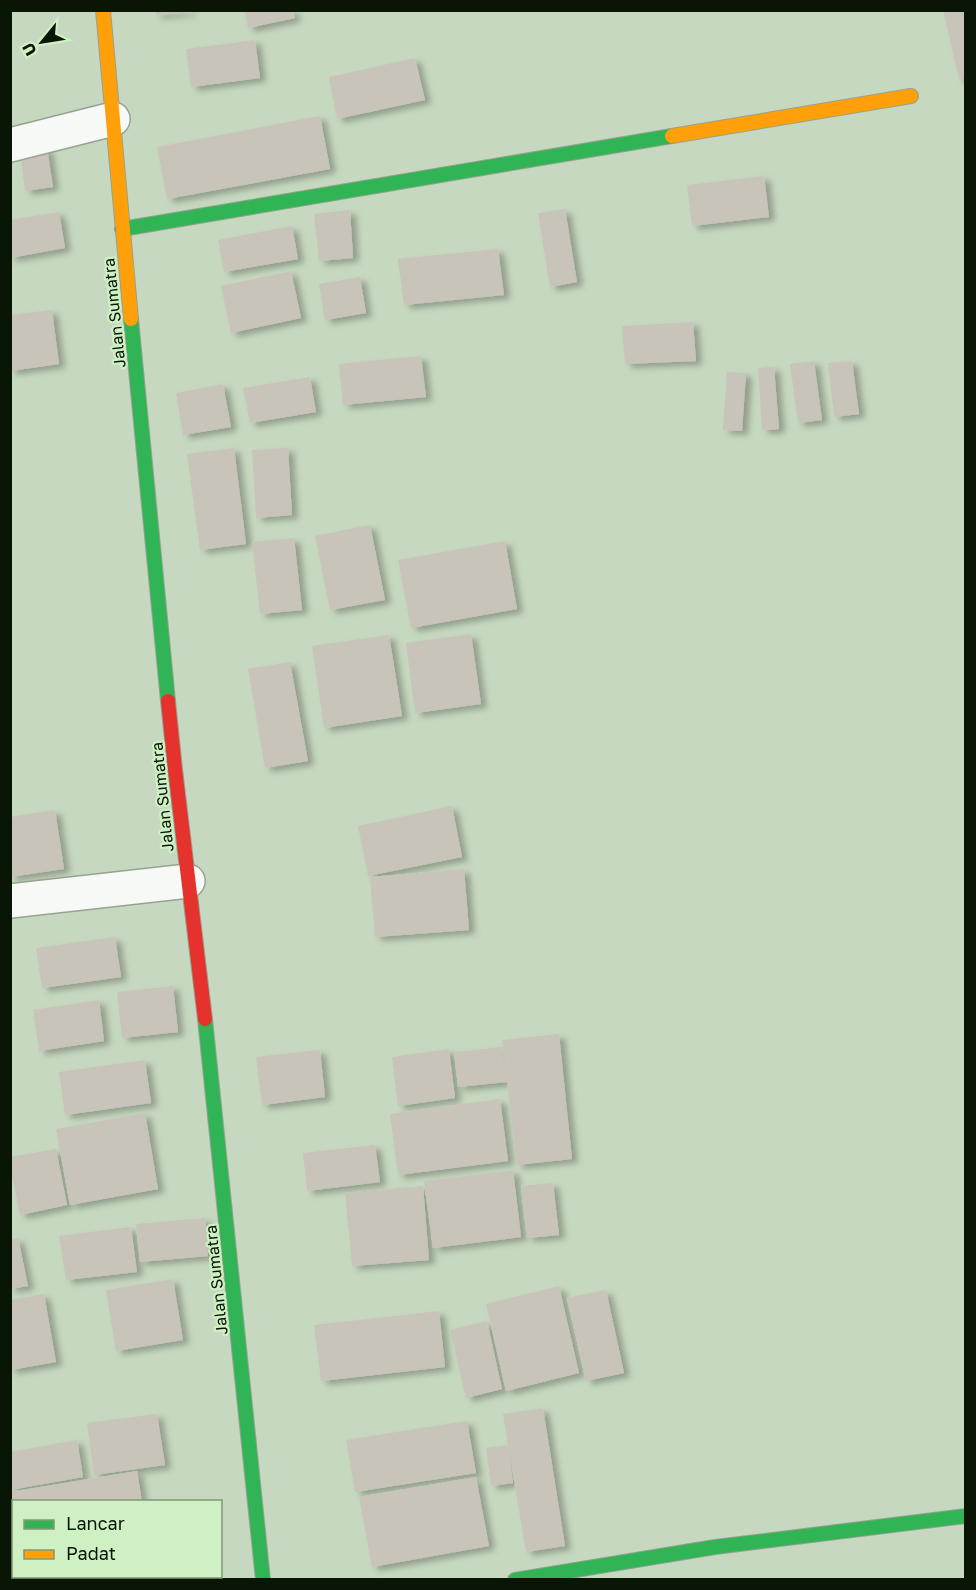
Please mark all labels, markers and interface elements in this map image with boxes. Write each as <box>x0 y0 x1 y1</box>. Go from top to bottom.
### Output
north arrow <box>12 12 72 72</box>
text: U <box>17 39 41 60</box>
street label: Jalan Sumatra <box>98 257 130 369</box>
street label: Jalan Sumatra <box>146 741 178 853</box>
street label: Jalan Sumatra <box>200 1224 232 1336</box>
legend <box>12 1500 222 1578</box>
text: Lancar <box>66 1512 125 1534</box>
text: Padat <box>66 1542 116 1564</box>

